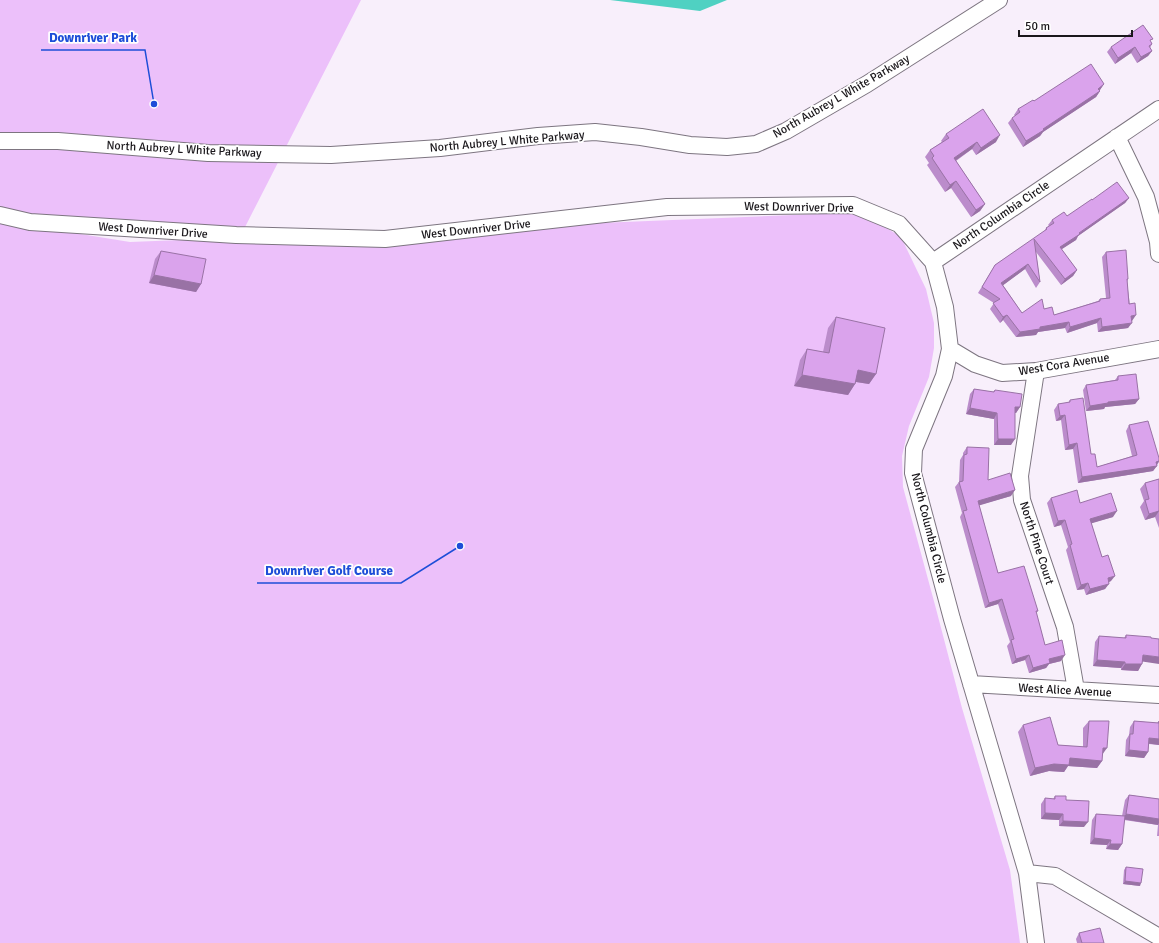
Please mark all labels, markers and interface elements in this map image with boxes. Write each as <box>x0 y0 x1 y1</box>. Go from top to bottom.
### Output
scale bar <box>1019 12 1132 38</box>
text: 50 m <box>1025 19 1050 34</box>
callout: Downriver Park <box>41 25 145 50</box>
text: Downriver Park <box>49 30 137 46</box>
street label: North Aubrey L White Parkway <box>770 51 913 142</box>
street label: North Aubrey L White Parkway <box>429 127 586 156</box>
street label: North Aubrey L White Parkway <box>106 138 262 161</box>
street label: North Columbia Circle <box>950 177 1052 253</box>
street label: West Downriver Drive <box>744 199 854 216</box>
street label: West Downriver Drive <box>421 216 531 243</box>
street label: West Downriver Drive <box>98 219 208 242</box>
street label: West Cora Avenue <box>1018 350 1111 379</box>
street label: North Columbia Circle <box>908 471 950 585</box>
street label: North Pine Court <box>1016 500 1057 587</box>
callout: Downriver Golf Course <box>257 558 401 583</box>
text: Downriver Golf Course <box>265 563 394 579</box>
street label: West Alice Avenue <box>1018 681 1112 700</box>

